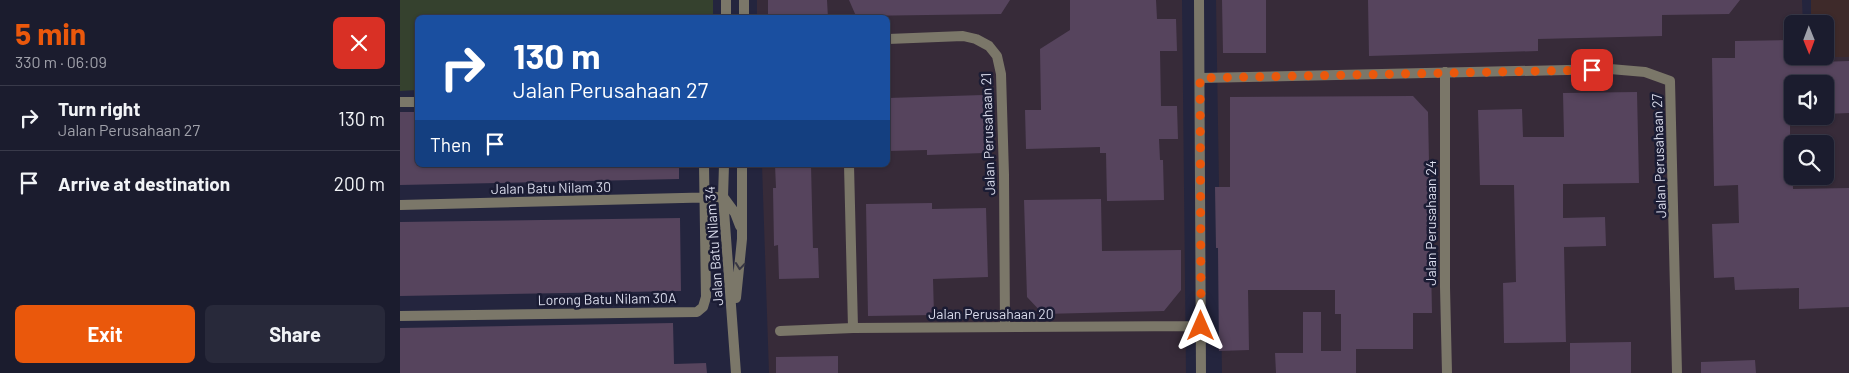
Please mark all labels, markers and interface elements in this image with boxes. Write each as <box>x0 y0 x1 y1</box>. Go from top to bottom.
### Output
text: 5 min <box>15 15 86 51</box>
north arrow <box>1784 15 1834 65</box>
map controls <box>1784 15 1834 185</box>
button: close <box>333 17 385 69</box>
text: 130 m <box>513 34 600 76</box>
icon: right <box>430 35 495 100</box>
pin <box>1571 49 1613 91</box>
text: 330 m · 06:09 <box>15 52 107 71</box>
icon: arrive <box>1578 56 1606 84</box>
street label: Jalan Perusahaan 21 <box>977 73 998 195</box>
button: sound <box>1784 75 1834 125</box>
text: Jalan Perusahaan 27 <box>513 76 708 102</box>
street label: Jalan Perusahaan 27 <box>1648 93 1669 218</box>
text: Turn right <box>58 97 140 120</box>
icon: right <box>15 104 43 132</box>
text: 130 m <box>338 107 385 130</box>
text: Jalan Perusahaan 27 <box>58 120 200 139</box>
icon: arrive <box>481 130 509 158</box>
text: Then <box>430 133 471 156</box>
button: search <box>1784 135 1834 185</box>
street label: Jalan Perusahaan 24 <box>1422 160 1439 286</box>
icon: arrive <box>15 169 43 197</box>
text: Arrive at destination <box>58 172 230 195</box>
text: 200 m <box>334 172 385 195</box>
street label: Jalan Batu Nilam 30 <box>491 178 611 197</box>
street label: Jalan Batu Nilam 34 <box>701 186 726 306</box>
one-way arrow <box>734 262 745 270</box>
street label: Lorong Batu Nilam 30A <box>538 289 677 308</box>
position arrow <box>1174 299 1226 351</box>
button: Exit <box>15 305 195 363</box>
button: Share <box>205 305 385 363</box>
street label: Jalan Perusahaan 20 <box>928 305 1054 322</box>

